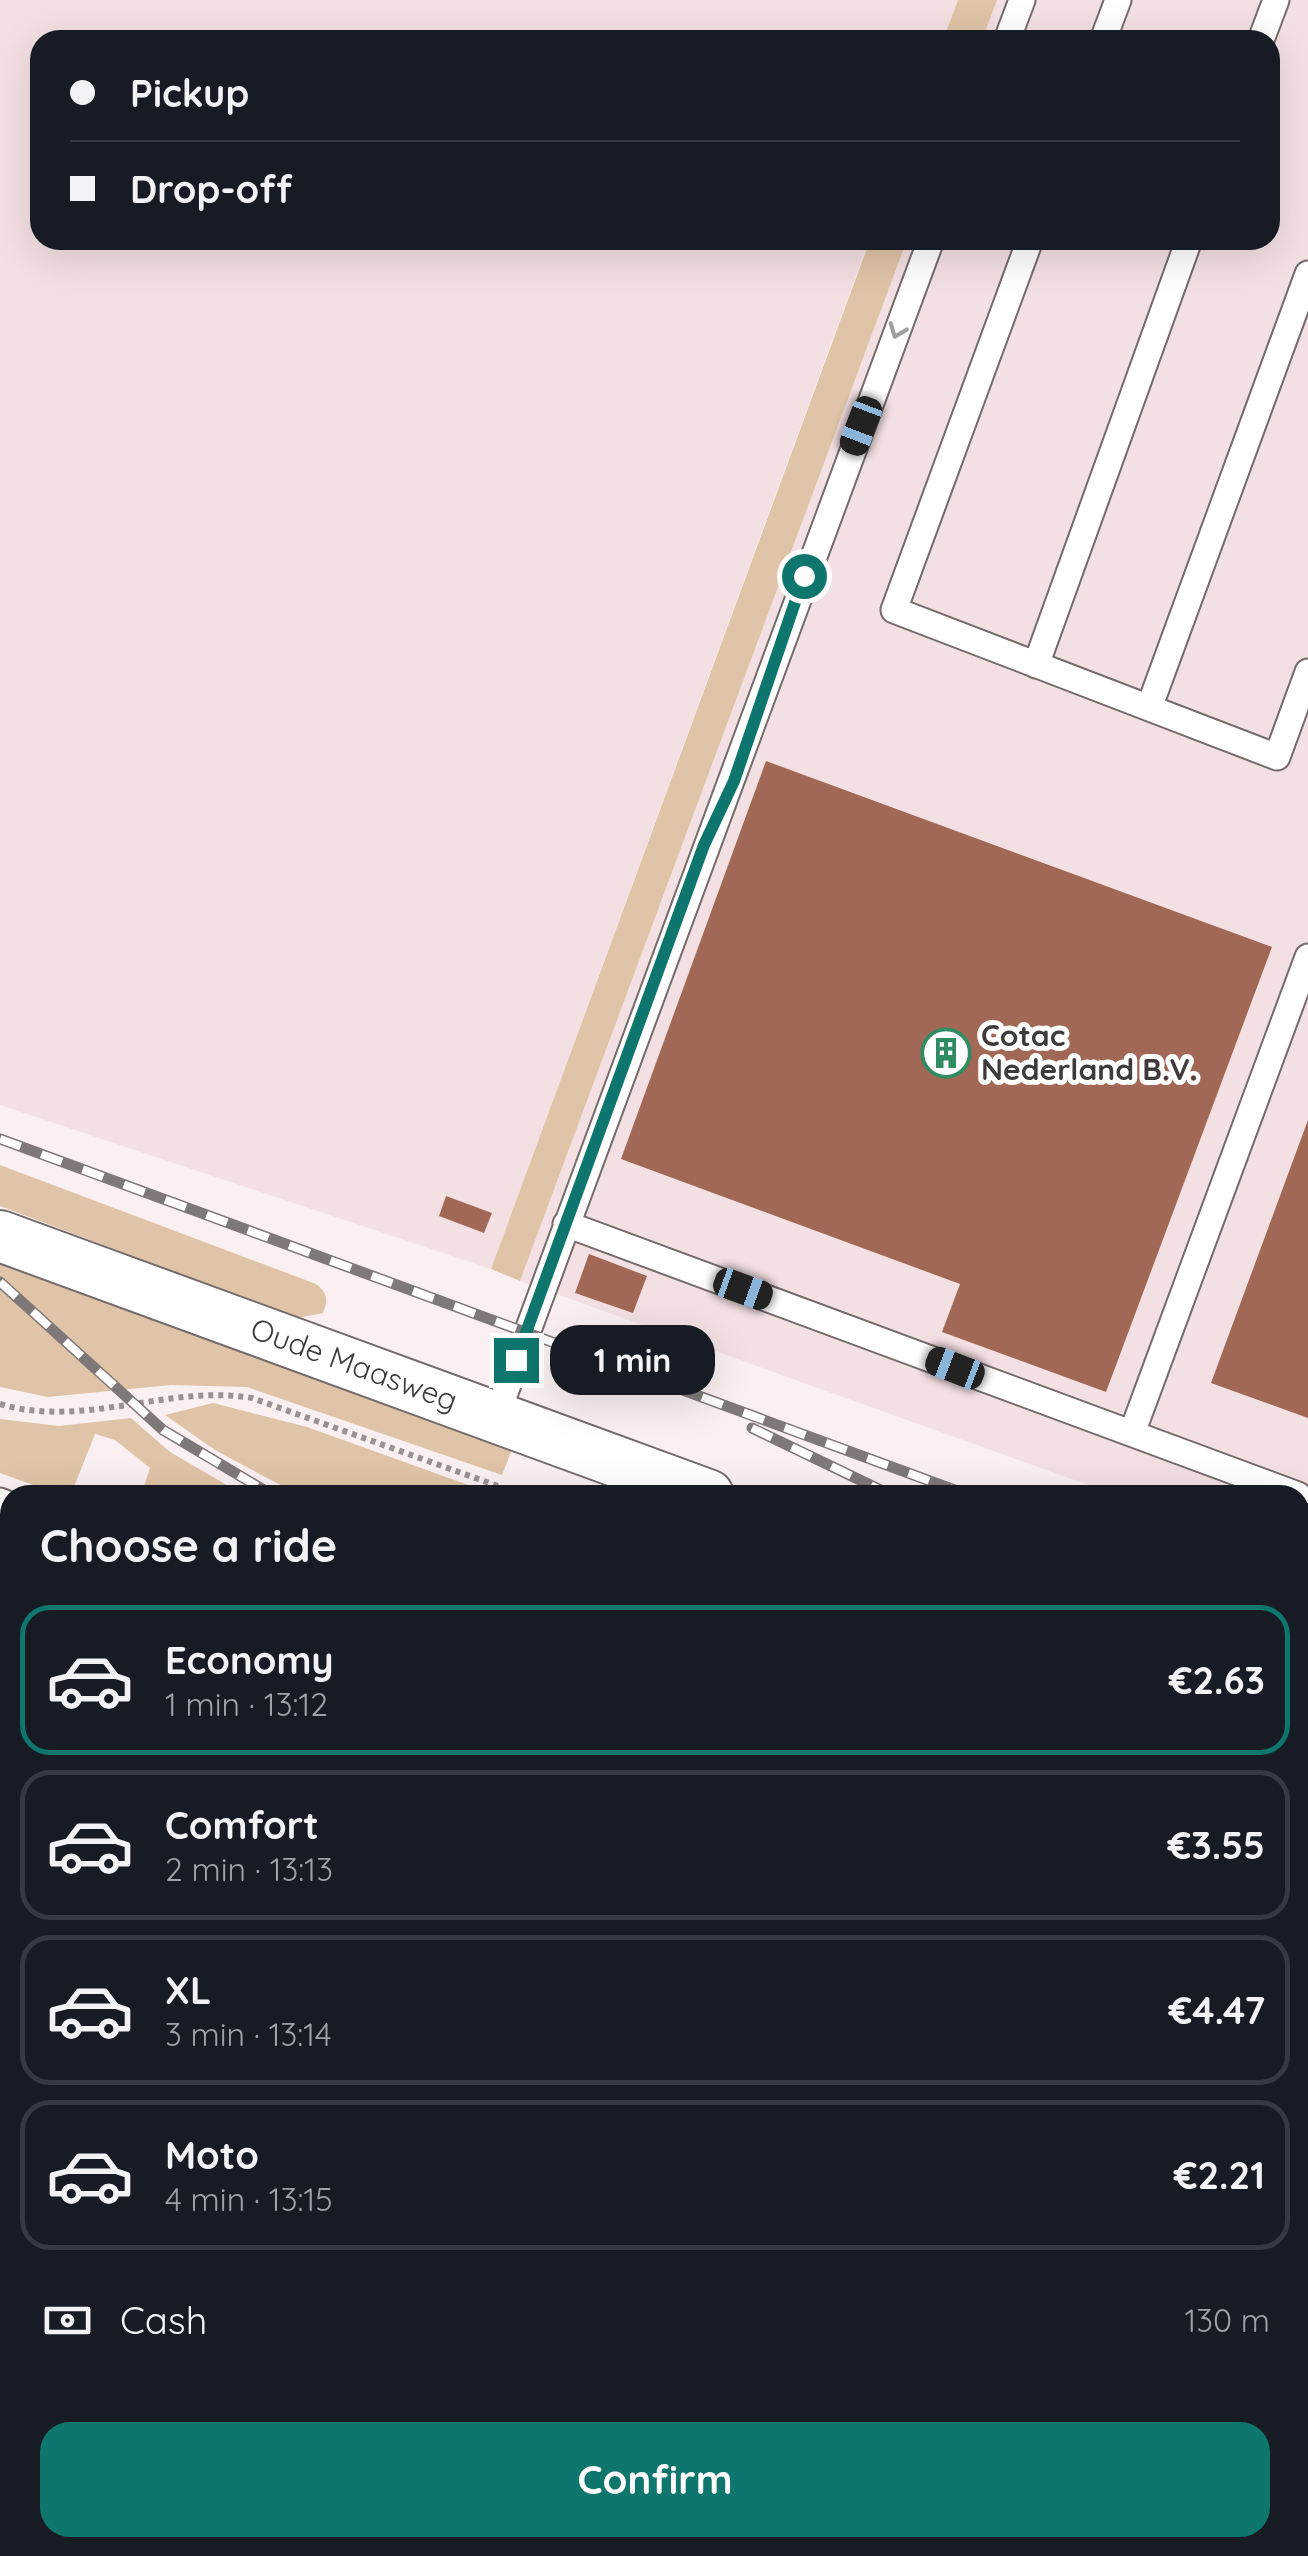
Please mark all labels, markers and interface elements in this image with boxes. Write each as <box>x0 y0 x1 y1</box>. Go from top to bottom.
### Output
text: Pickup <box>130 69 249 117</box>
text: Drop-off <box>130 165 292 213</box>
one-way arrow <box>888 322 909 339</box>
car <box>836 393 886 459</box>
route start <box>782 554 827 599</box>
place label: Cotac Nederland B.V. <box>981 1016 1197 1088</box>
building icon: Cotac Nederland B.V. <box>920 1027 972 1079</box>
car <box>710 1265 776 1313</box>
street label: Oude Maasweg <box>246 1309 463 1419</box>
callout: 1 min <box>551 1325 716 1395</box>
route end <box>494 1338 539 1383</box>
text: 1 min <box>594 1340 671 1380</box>
car <box>922 1343 988 1393</box>
text: Choose a ride <box>40 1517 337 1573</box>
icon: car <box>45 1635 135 1725</box>
text: Economy <box>165 1636 334 1684</box>
text: €2.63 <box>1169 1656 1265 1704</box>
text: 1 min · 13:12 <box>165 1684 328 1724</box>
icon: car <box>45 1800 135 1890</box>
text: Comfort <box>165 1801 319 1849</box>
text: €3.55 <box>1168 1821 1265 1869</box>
text: 2 min · 13:13 <box>165 1849 333 1889</box>
icon: car <box>45 1965 135 2055</box>
text: XL <box>165 1966 211 2014</box>
text: €4.47 <box>1168 1986 1265 2034</box>
text: 3 min · 13:14 <box>165 2014 332 2054</box>
icon: car <box>45 2130 135 2220</box>
text: Moto <box>165 2131 259 2179</box>
text: €2.21 <box>1174 2151 1265 2199</box>
text: 4 min · 13:15 <box>165 2179 333 2219</box>
icon: cash <box>40 2293 95 2348</box>
text: Cash <box>120 2296 207 2344</box>
text: 130 m <box>1184 2300 1270 2340</box>
button: Confirm <box>40 2422 1270 2537</box>

